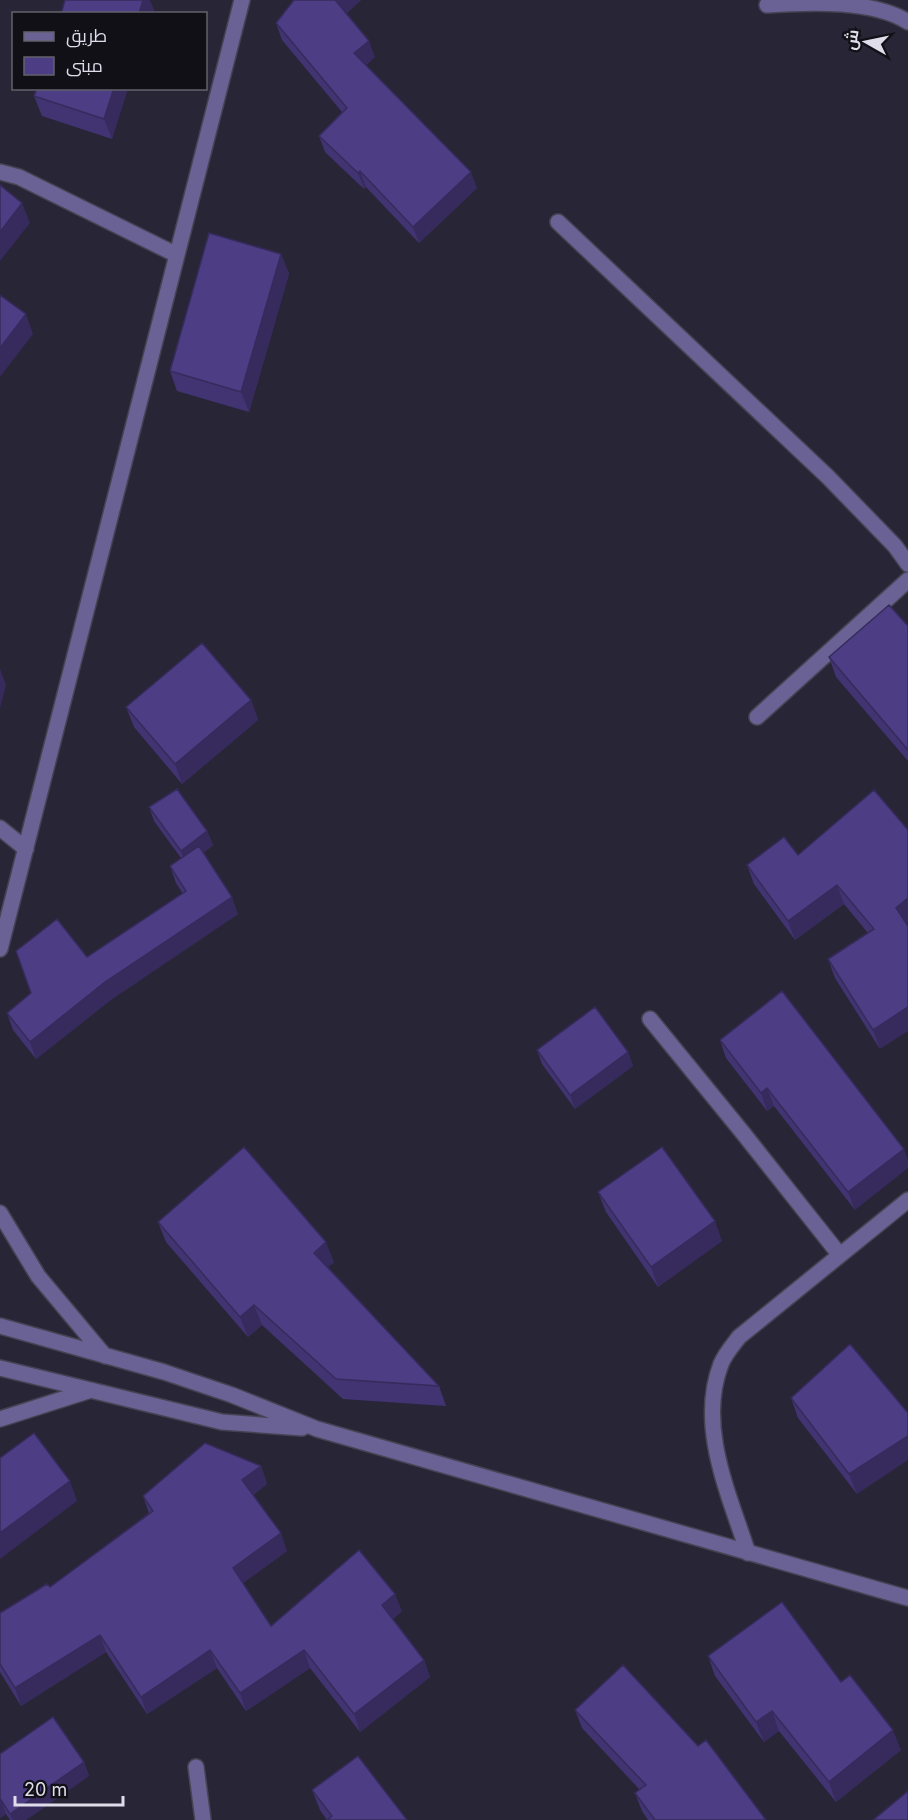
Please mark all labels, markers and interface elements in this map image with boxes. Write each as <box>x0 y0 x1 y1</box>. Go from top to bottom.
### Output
legend <box>12 12 207 90</box>
north arrow <box>836 12 896 72</box>
text: طريق <box>66 25 107 48</box>
text: ش <box>840 28 863 51</box>
text: مبنى <box>66 55 103 77</box>
scale bar <box>15 1769 123 1807</box>
text: 20 m <box>24 1779 67 1800</box>

